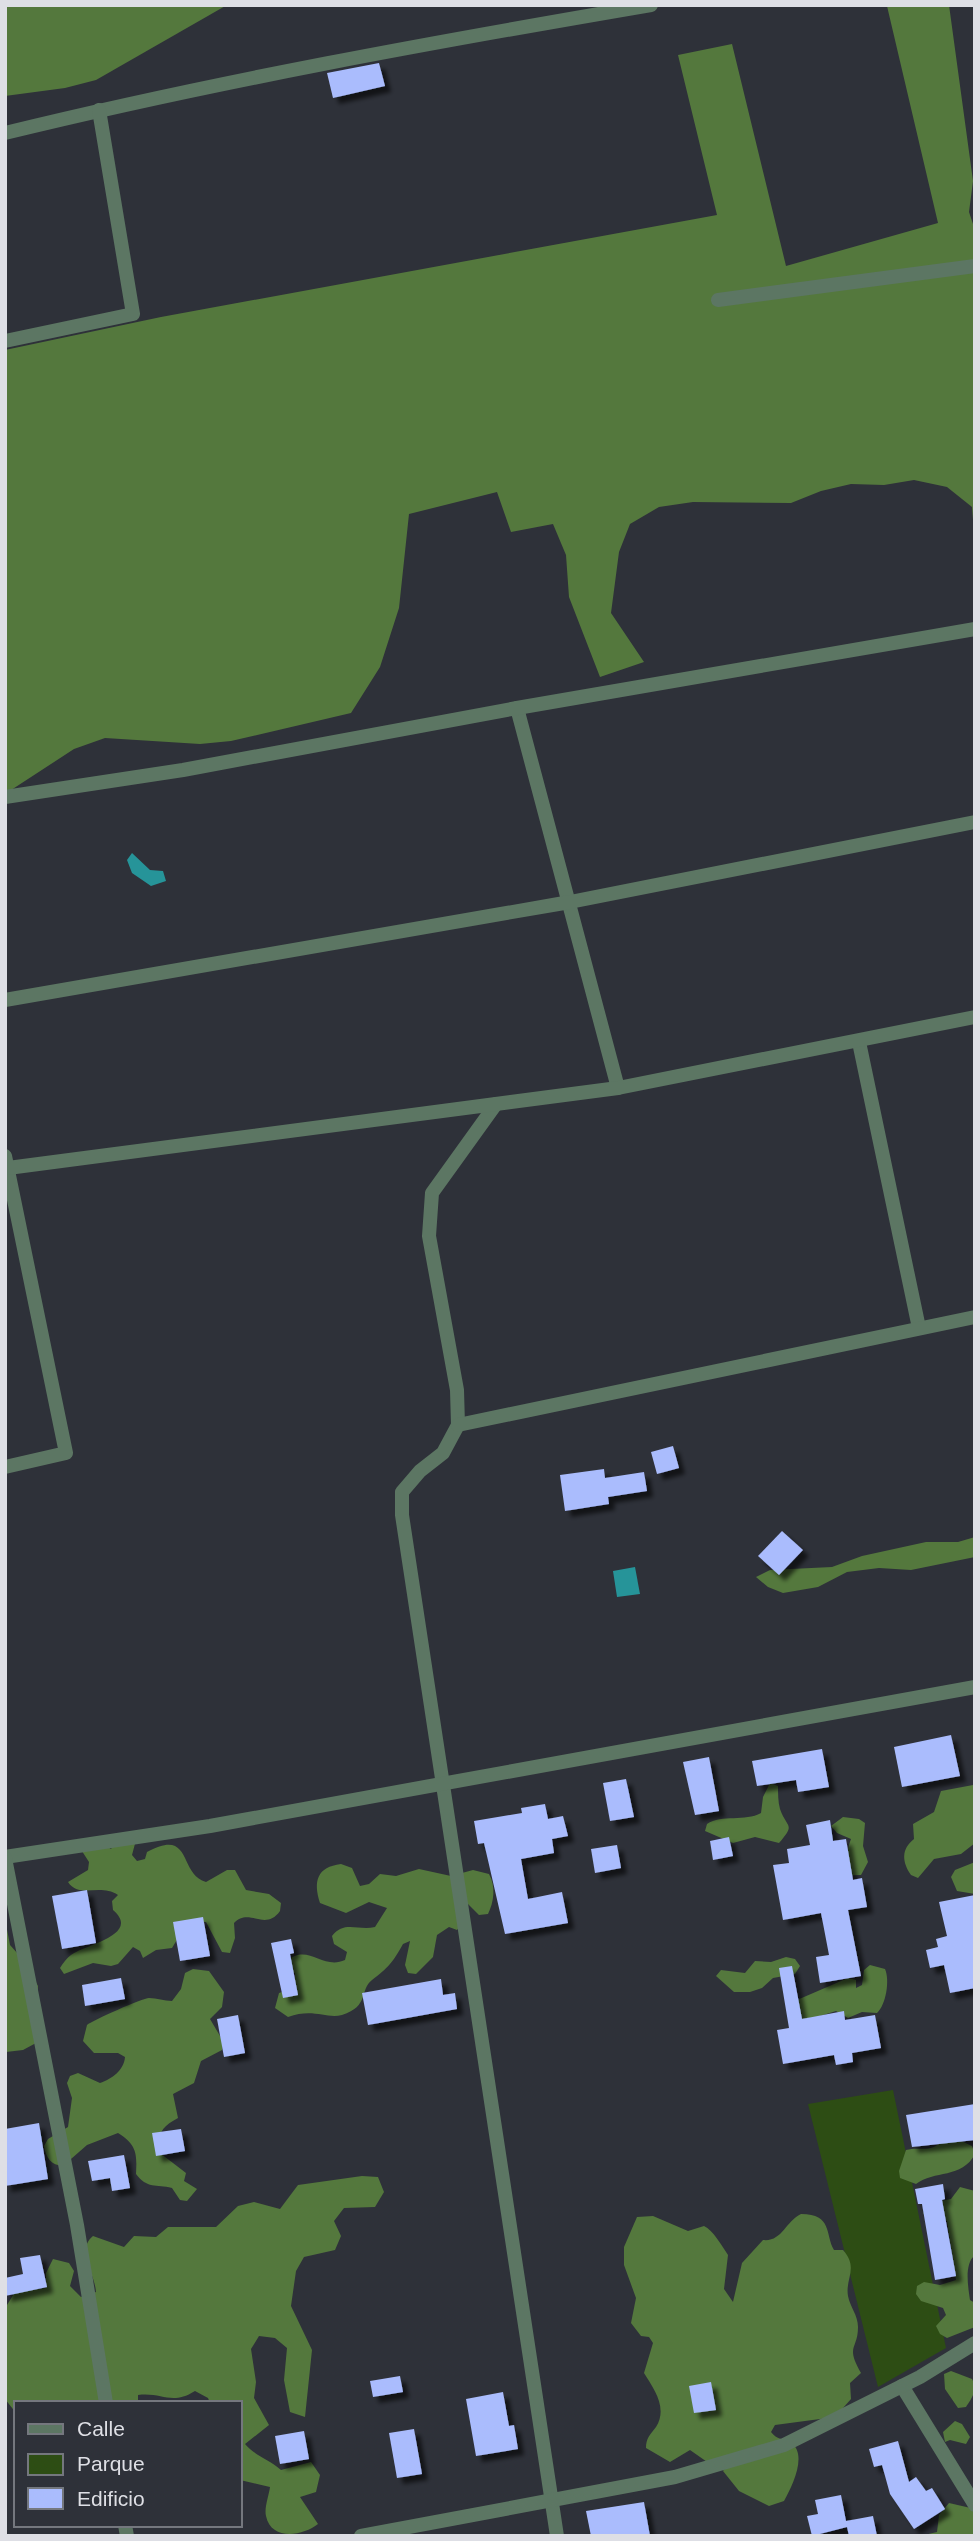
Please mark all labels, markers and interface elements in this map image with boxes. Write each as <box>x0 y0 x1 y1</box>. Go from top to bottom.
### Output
legend <box>14 2401 242 2527</box>
text: Calle <box>77 2417 125 2440</box>
text: Parque <box>77 2452 145 2475</box>
text: Edificio <box>77 2487 145 2510</box>

